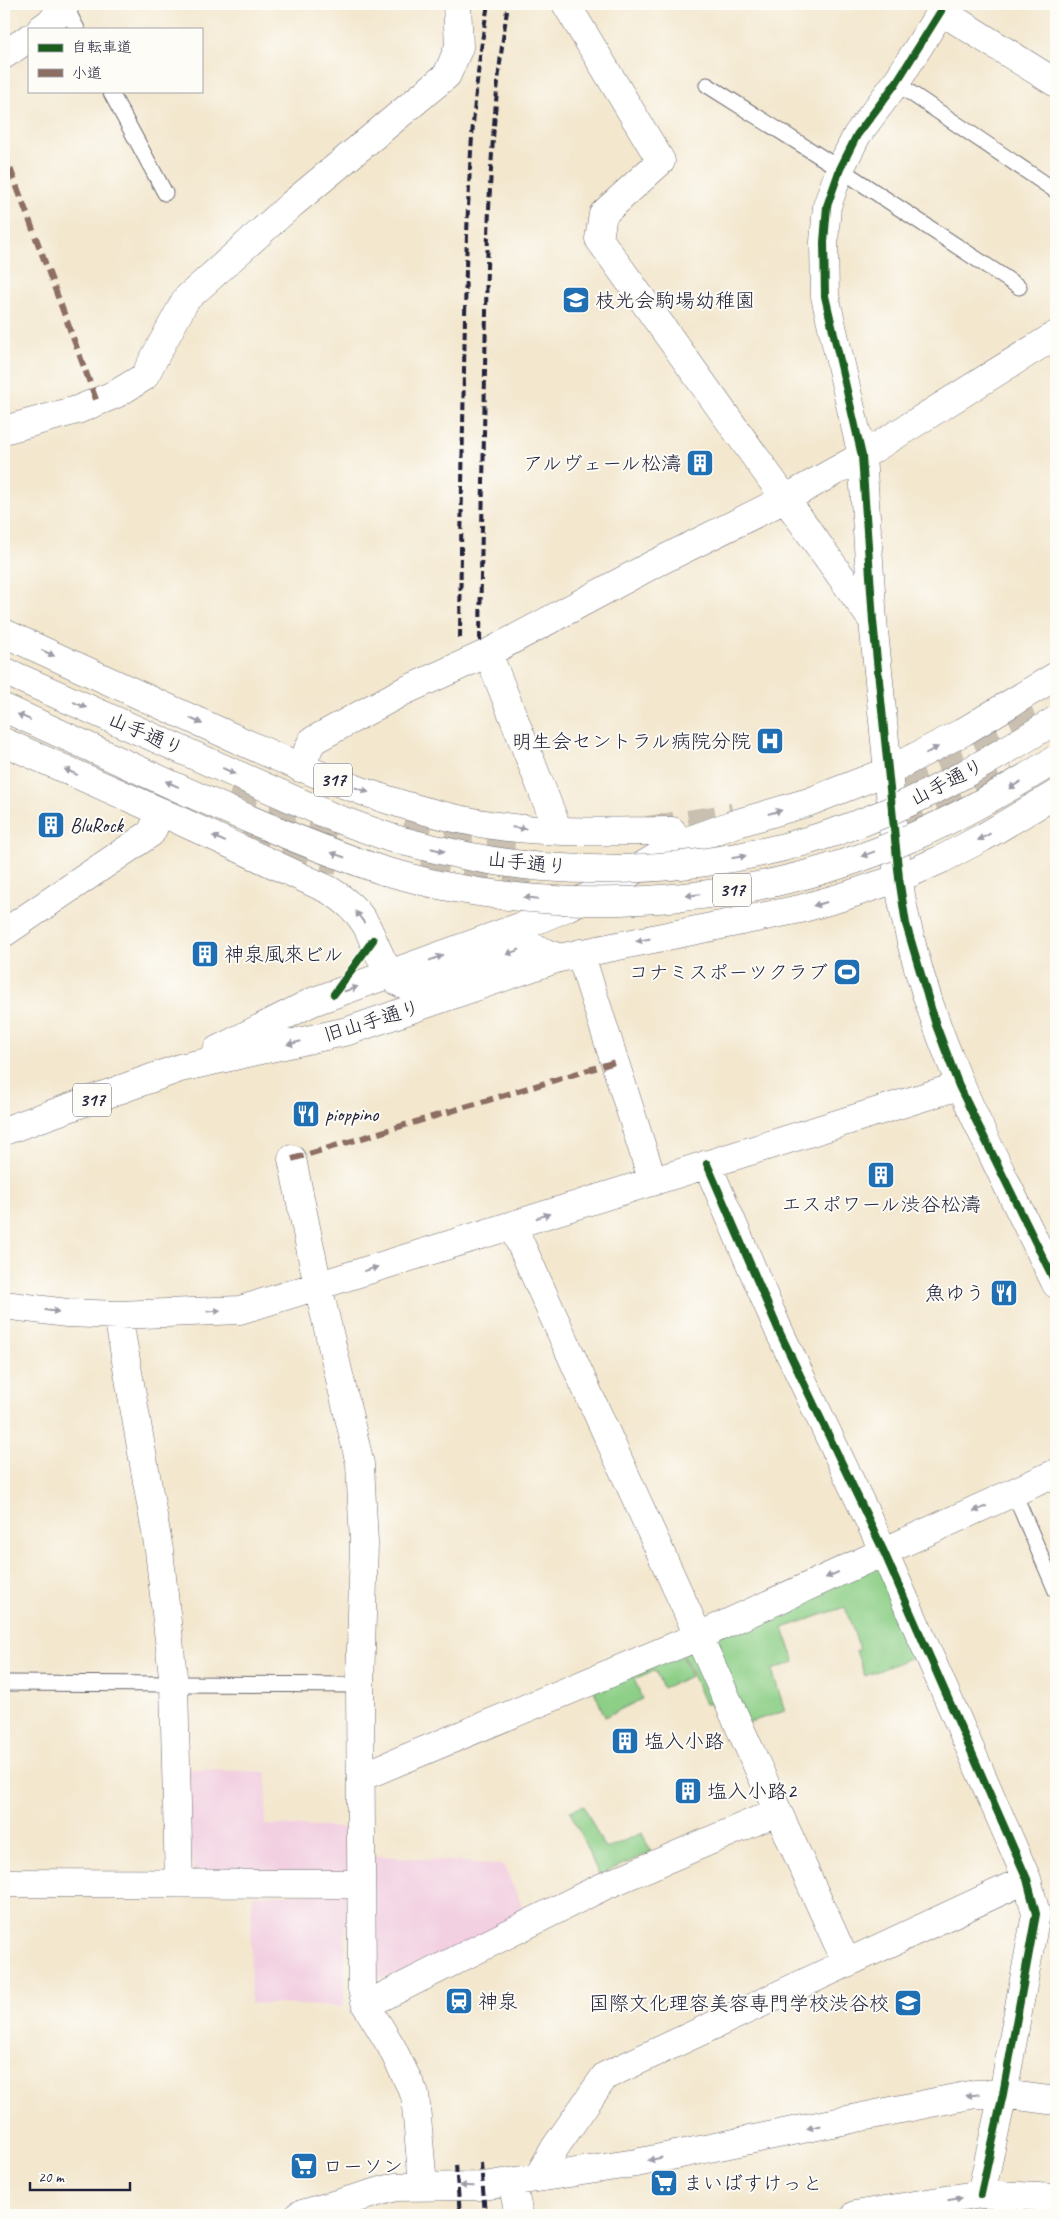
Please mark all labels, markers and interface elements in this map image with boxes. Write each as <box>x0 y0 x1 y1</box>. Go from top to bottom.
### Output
legend <box>28 28 202 92</box>
text: 自転車道 <box>72 38 132 57</box>
text: 小道 <box>72 64 102 83</box>
school or university icon: 枝光会駒場幼稚園 <box>561 285 591 315</box>
place label: 枝光会駒場幼稚園 <box>595 288 755 313</box>
building icon: アルヴェール松濤 <box>685 448 715 478</box>
place label: アルヴェール松濤 <box>523 451 681 476</box>
one-way arrow <box>41 650 55 658</box>
one-way arrow <box>73 702 87 710</box>
street label: 山手通り <box>104 706 188 762</box>
one-way arrow <box>17 712 31 720</box>
one-way arrow <box>189 717 203 725</box>
hospital icon: 明生会セントラル病院分院 <box>755 726 785 756</box>
place label: 明生会セントラル病院分院 <box>512 729 751 754</box>
one-way arrow <box>925 746 939 754</box>
street label: 山手通り <box>906 753 988 811</box>
road number: 317 <box>314 764 352 796</box>
one-way arrow <box>64 768 78 776</box>
one-way arrow <box>222 768 236 776</box>
one-way arrow <box>165 779 180 788</box>
one-way arrow <box>1008 780 1021 789</box>
one-way arrow <box>355 786 370 794</box>
one-way arrow <box>767 808 782 816</box>
building icon: BluRock <box>36 810 66 840</box>
place label: BluRock <box>70 813 124 838</box>
one-way arrow <box>512 824 528 832</box>
one-way arrow <box>978 832 991 841</box>
one-way arrow <box>212 835 226 843</box>
one-way arrow <box>431 846 446 854</box>
street label: 山手通り <box>486 846 568 880</box>
one-way arrow <box>860 850 875 858</box>
one-way arrow <box>330 851 345 858</box>
one-way arrow <box>731 852 747 860</box>
road number: 317 <box>713 874 751 906</box>
one-way arrow <box>685 891 701 899</box>
one-way arrow <box>523 894 539 902</box>
one-way arrow <box>812 900 827 908</box>
one-way arrow <box>355 910 365 923</box>
one-way arrow <box>636 936 651 944</box>
building icon: 神泉風來ビル <box>190 939 220 969</box>
place label: 神泉風來ビル <box>224 942 344 967</box>
one-way arrow <box>505 948 520 956</box>
one-way arrow <box>429 954 444 961</box>
sports icon: コナミスポーツクラブ <box>832 957 862 987</box>
place label: コナミスポーツクラブ <box>628 960 828 985</box>
one-way arrow <box>344 984 359 992</box>
street label: 旧山手通り <box>321 994 423 1048</box>
one-way arrow <box>287 1039 302 1047</box>
road number: 317 <box>73 1084 111 1116</box>
restaurant icon: pioppino <box>291 1099 321 1129</box>
place label: pioppino <box>325 1102 379 1127</box>
building icon: エスポワール渋谷松濤 <box>866 1160 896 1190</box>
place label: エスポワール渋谷松濤 <box>782 1192 980 1217</box>
one-way arrow <box>535 1211 550 1219</box>
one-way arrow <box>363 1265 378 1273</box>
restaurant icon: 魚ゆう <box>989 1278 1019 1308</box>
place label: 魚ゆう <box>925 1281 985 1306</box>
one-way arrow <box>207 1306 223 1314</box>
one-way arrow <box>44 1308 60 1316</box>
one-way arrow <box>973 1505 987 1513</box>
one-way arrow <box>825 1572 839 1580</box>
building icon: 塩入小路 <box>610 1726 640 1756</box>
place label: 塩入小路 <box>644 1729 724 1754</box>
building icon: 塩入小路2 <box>673 1776 703 1806</box>
place label: 塩入小路2 <box>707 1779 798 1804</box>
station icon: 神泉 <box>444 1986 474 2016</box>
school or university icon: 国際文化理容美容専門学校渋谷校 <box>893 1988 923 2018</box>
place label: 神泉 <box>478 1989 518 2014</box>
place label: 国際文化理容美容専門学校渋谷校 <box>589 1991 889 2016</box>
one-way arrow <box>965 2091 981 2099</box>
one-way arrow <box>805 2123 821 2131</box>
supermarket icon: ローソン <box>289 2151 319 2181</box>
place label: ローソン <box>323 2154 403 2179</box>
one-way arrow <box>647 2155 662 2163</box>
scale bar <box>30 2159 130 2191</box>
text: 20 m <box>38 2168 65 2187</box>
supermarket icon: まいばすけっと <box>649 2168 679 2198</box>
place label: まいばすけっと <box>683 2171 823 2196</box>
one-way arrow <box>459 2182 475 2190</box>
one-way arrow <box>947 2194 963 2202</box>

